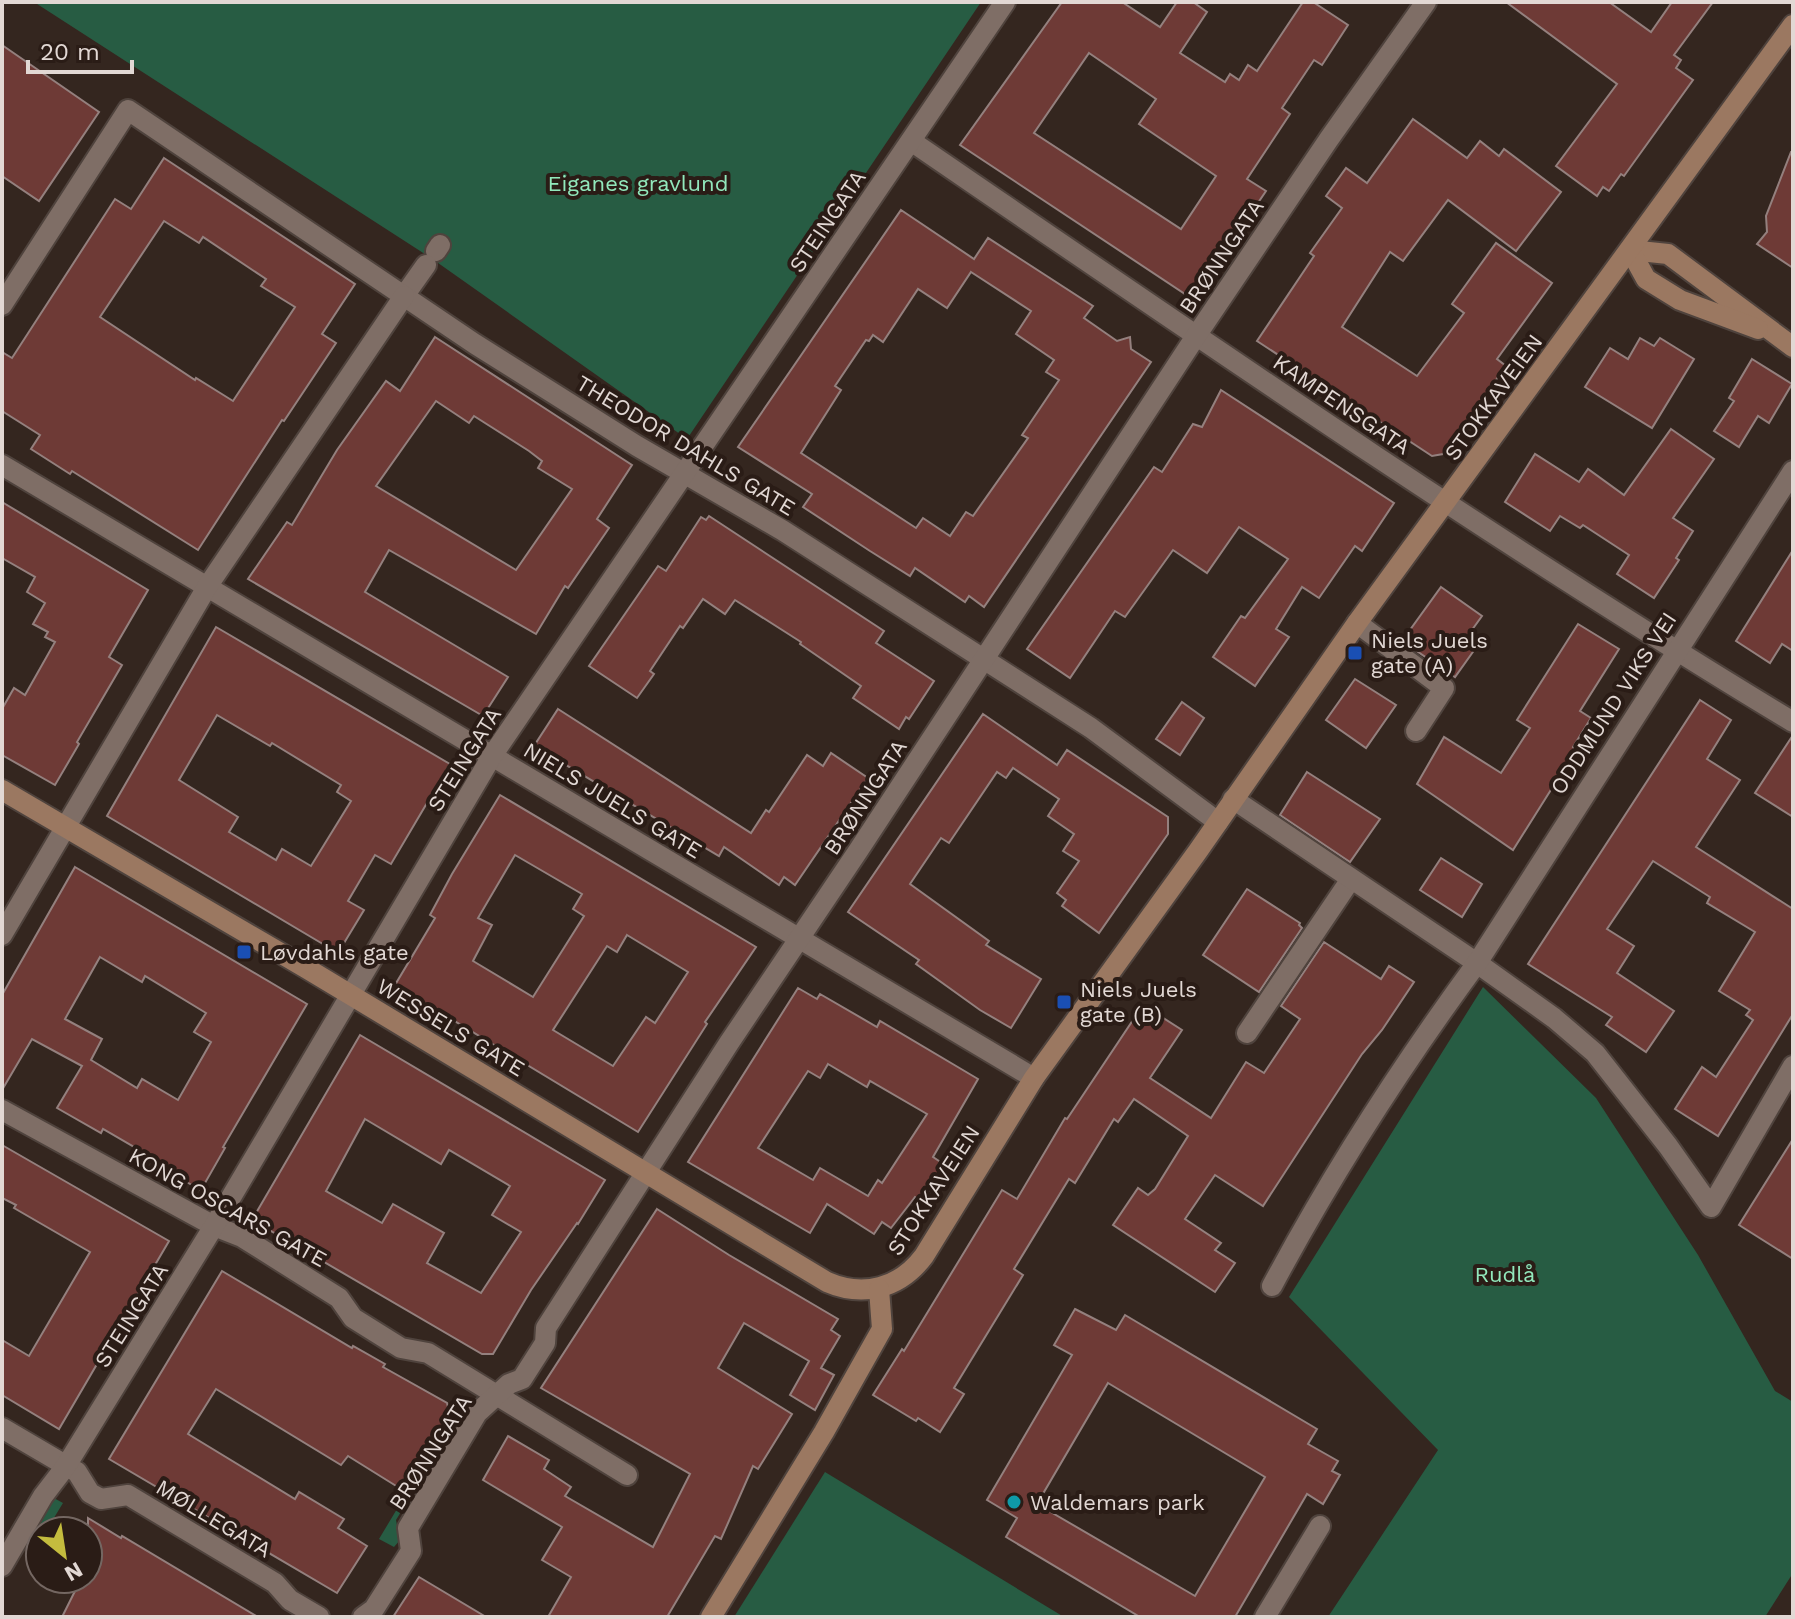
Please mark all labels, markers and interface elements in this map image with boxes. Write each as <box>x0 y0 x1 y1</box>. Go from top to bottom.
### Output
scale bar <box>28 24 132 74</box>
text: 20 m <box>40 38 100 66</box>
street label: STEINGATA <box>784 165 871 277</box>
park label: Eiganes gravlund <box>547 171 729 196</box>
street label: BRØNNGATA <box>1174 195 1269 318</box>
street label: STOKKAVEIEN <box>1439 329 1548 465</box>
street label: KAMPENSGATA <box>1269 349 1415 459</box>
street label: THEODOR DAHLS GATE <box>572 370 800 521</box>
street label: ODDMUND VIKS VEI <box>1545 608 1682 799</box>
place label: Niels Juels gate (A) <box>1371 628 1488 678</box>
marker: Niels Juels gate (A) <box>1346 644 1364 662</box>
street label: STEINGATA <box>423 703 506 816</box>
street label: BRØNNGATA <box>819 735 912 859</box>
street label: NIELS JUELS GATE <box>519 737 706 864</box>
place label: Løvdahls gate <box>260 940 409 965</box>
marker: Løvdahls gate <box>235 943 253 961</box>
street label: WESSELS GATE <box>372 973 529 1081</box>
place label: Niels Juels gate (B) <box>1080 977 1197 1027</box>
marker: Niels Juels gate (B) <box>1055 993 1073 1011</box>
street label: STOKKAVEIEN <box>882 1121 985 1260</box>
street label: KONG OSCARS GATE <box>125 1143 331 1272</box>
street label: STEINGATA <box>90 1259 173 1372</box>
park label: Rudlå <box>1475 1262 1535 1287</box>
street label: BRØNNGATA <box>384 1390 477 1514</box>
street label: MØLLEGATA <box>152 1474 276 1563</box>
place label: Waldemars park <box>1030 1490 1205 1515</box>
marker: Waldemars park <box>1005 1493 1023 1511</box>
north arrow <box>24 1515 104 1595</box>
text: N <box>60 1557 87 1587</box>

